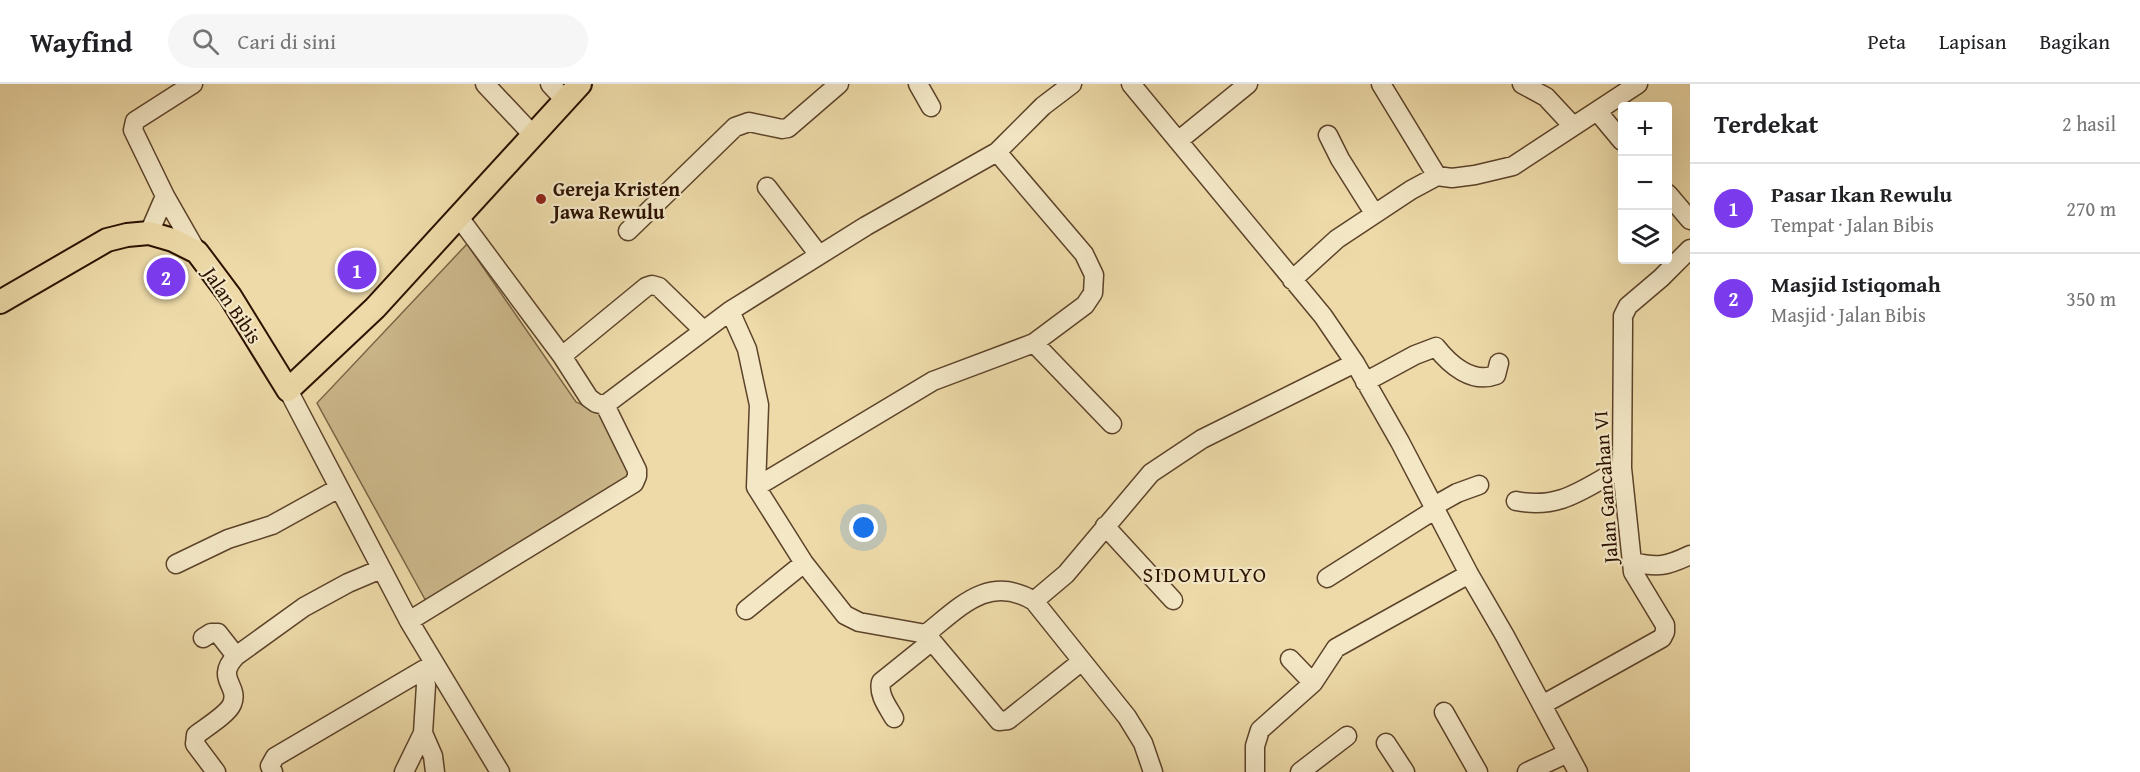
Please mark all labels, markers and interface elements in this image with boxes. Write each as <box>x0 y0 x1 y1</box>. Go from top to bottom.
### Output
search box <box>168 14 588 68</box>
text: Wayfind <box>30 21 132 62</box>
icon: search <box>189 25 222 58</box>
text: Cari di sini <box>237 25 336 57</box>
text: Peta <box>1868 26 1906 57</box>
text: Lapisan <box>1939 26 2006 57</box>
text: Bagikan <box>2039 26 2110 57</box>
map controls <box>1618 102 1672 264</box>
button: + <box>1618 102 1672 156</box>
text: Terdekat <box>1714 104 1818 143</box>
text: 2 hasil <box>2062 109 2116 138</box>
button: − <box>1618 156 1672 210</box>
place label: Gereja Kristen Jawa Rewulu <box>550 174 680 226</box>
text: Pasar Ikan Rewulu <box>1771 178 1952 210</box>
marker: Gereja Kristen Jawa Rewulu <box>534 192 548 206</box>
text: 1 <box>1728 194 1739 223</box>
text: 270 m <box>2066 194 2116 223</box>
button: layers <box>1618 210 1672 264</box>
text: Tempat · Jalan Bibis <box>1771 210 1934 239</box>
pin: 1 <box>338 248 376 292</box>
pin: 2 <box>146 254 186 300</box>
street label: Jalan Bibis <box>195 258 269 349</box>
text: Masjid Istiqomah <box>1771 268 1941 300</box>
text: 2 <box>1728 284 1739 313</box>
text: 350 m <box>2066 284 2116 313</box>
text: Masjid · Jalan Bibis <box>1771 300 1926 329</box>
street label: Jalan Gancahan VI <box>1585 410 1625 567</box>
your location <box>849 513 878 542</box>
district label: SIDOMULYO <box>1142 558 1268 590</box>

